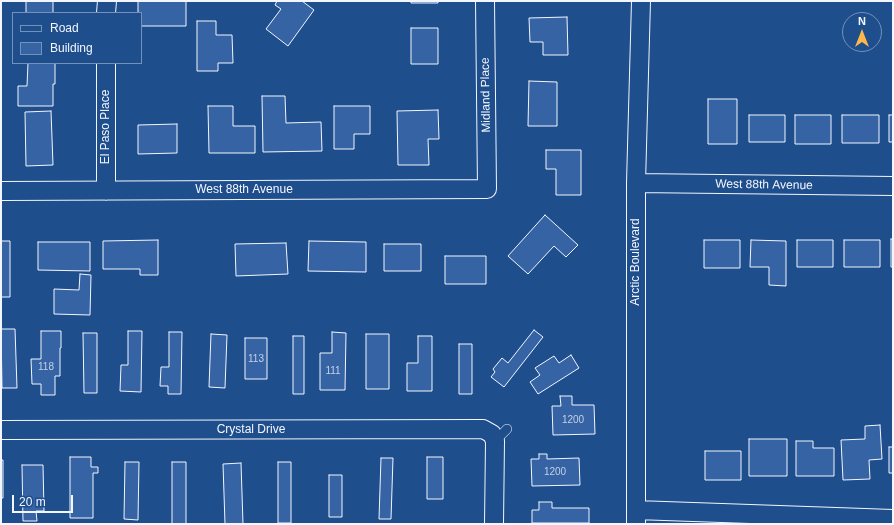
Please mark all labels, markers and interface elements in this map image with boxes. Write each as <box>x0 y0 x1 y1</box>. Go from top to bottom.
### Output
legend <box>12 12 142 64</box>
north arrow <box>842 12 882 52</box>
text: N <box>858 15 866 27</box>
text: Road <box>50 21 79 35</box>
text: Building <box>50 41 93 55</box>
street label: Midland Place <box>478 57 494 133</box>
street label: El Paso Place <box>99 90 113 164</box>
street label: West 88th Avenue <box>715 177 813 193</box>
street label: West 88th Avenue <box>195 183 293 197</box>
street label: Arctic Boulevard <box>629 218 643 306</box>
house number: 113 <box>248 353 264 365</box>
house number: 118 <box>38 361 54 373</box>
house number: 111 <box>325 365 341 377</box>
house number: 1200 <box>562 414 584 426</box>
street label: Crystal Drive <box>217 423 285 437</box>
house number: 1200 <box>544 466 566 478</box>
scale bar <box>14 487 75 513</box>
text: 20 m <box>19 495 46 509</box>

